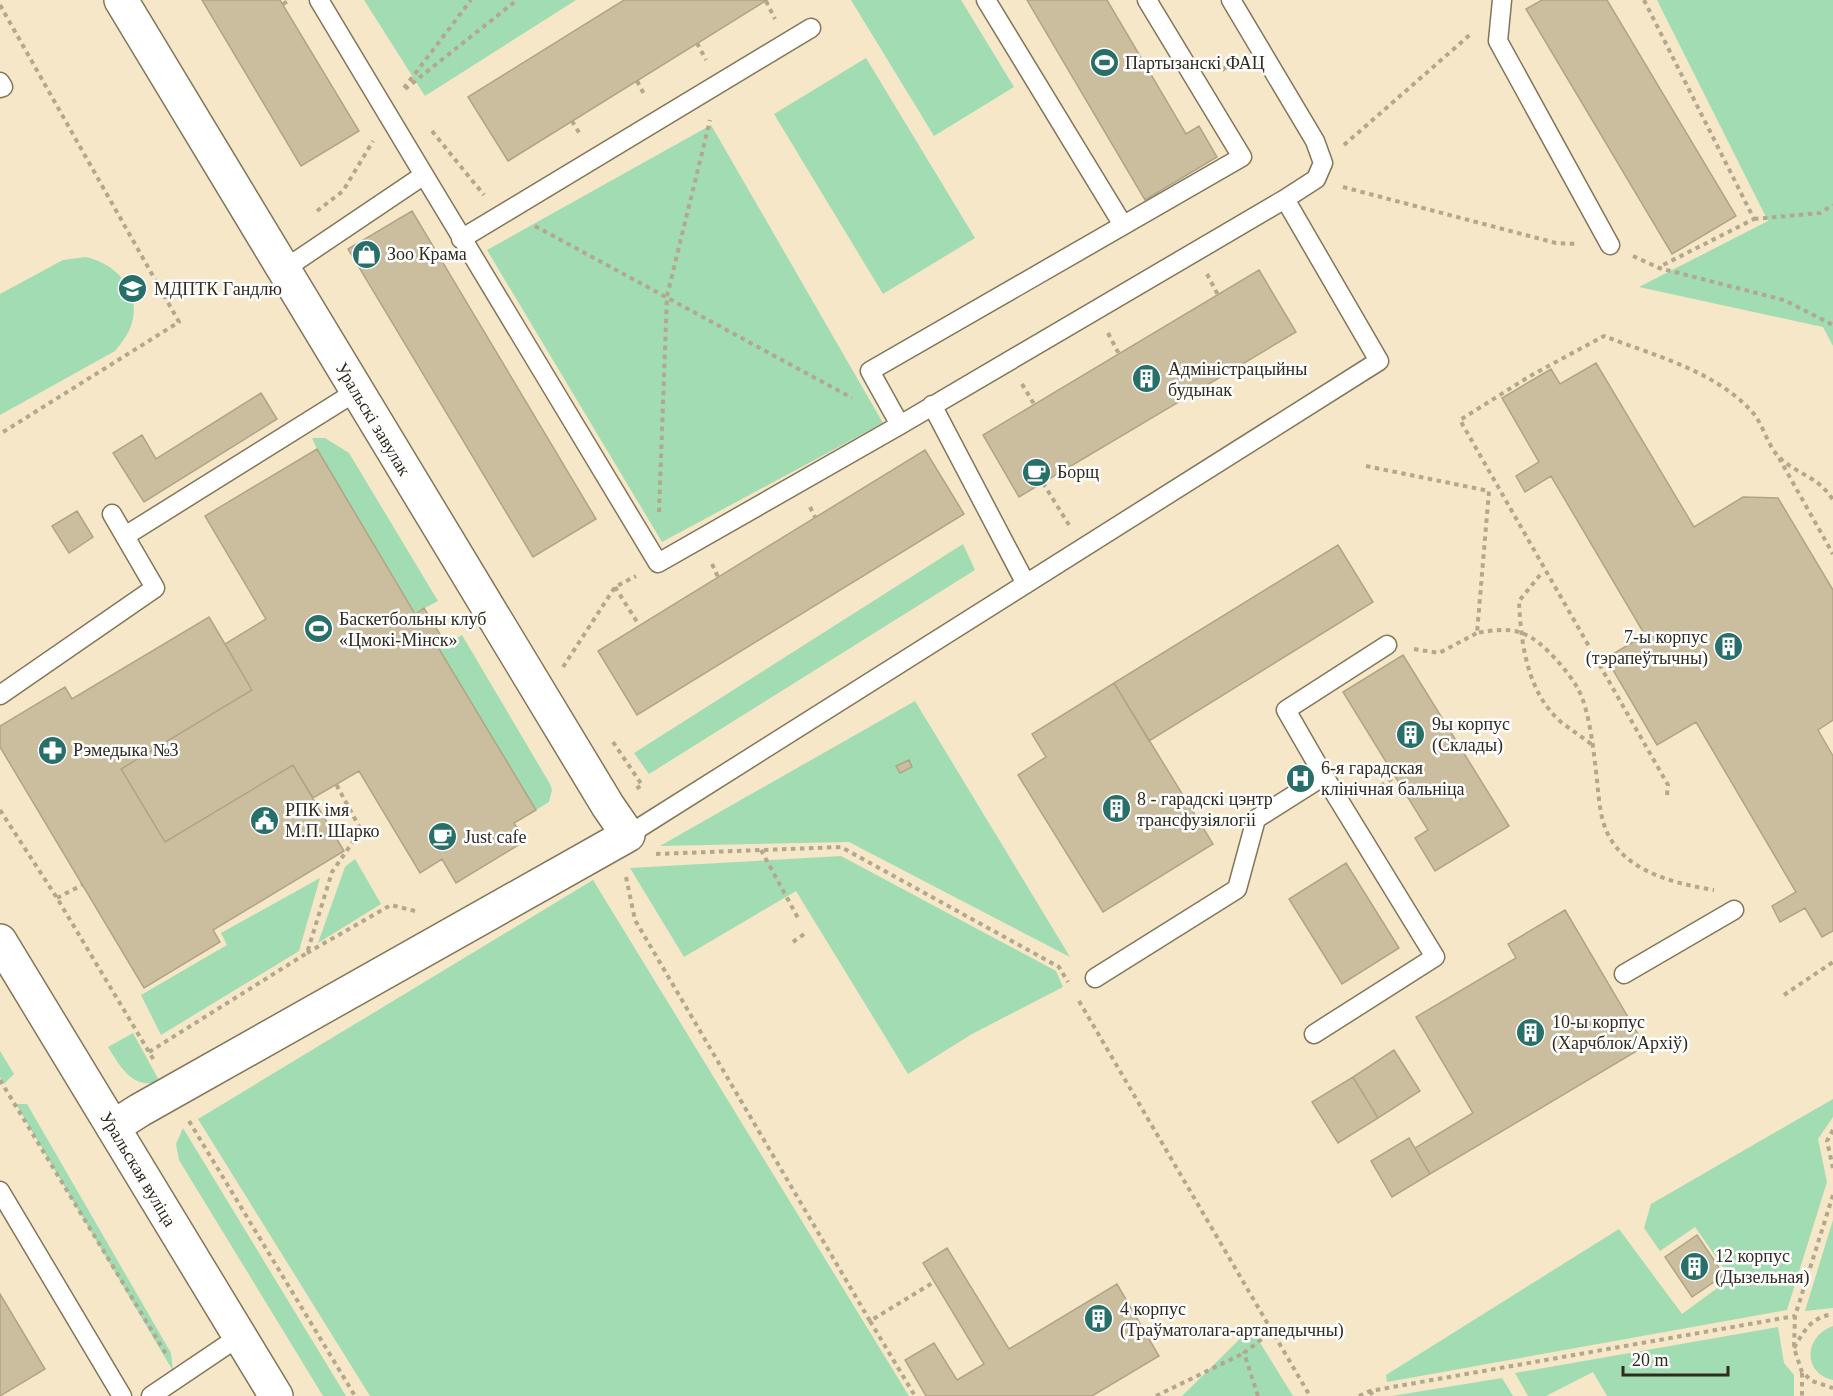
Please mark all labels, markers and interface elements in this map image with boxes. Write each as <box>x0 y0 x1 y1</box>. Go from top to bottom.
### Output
sports icon: Партызанскі ФАЦ <box>1088 47 1120 79</box>
place label: Партызанскі ФАЦ <box>1125 53 1265 73</box>
shop icon: Зоо Крама <box>350 238 382 270</box>
place label: Зоо Крама <box>387 244 467 264</box>
school or university icon: МДПТК Гандлю <box>117 273 149 305</box>
place label: МДПТК Гандлю <box>154 279 282 299</box>
street label: Уральскі завулак <box>331 359 415 479</box>
place label: Адміністрацыйны будынак <box>1168 359 1307 400</box>
building icon: Адміністрацыйны будынак <box>1131 363 1163 395</box>
cafe icon: Борщ <box>1020 456 1052 488</box>
place label: Борщ <box>1057 462 1099 482</box>
place label: Баскетбольны клуб «Цмокі-Мінск» <box>339 609 486 650</box>
sports icon: Баскетбольны клуб «Цмокі-Мінск» <box>302 613 334 645</box>
place label: 7-ы корпус (тэрапеўтычны) <box>1586 627 1708 669</box>
building icon: 7-ы корпус (тэрапеўтычны) <box>1713 631 1745 663</box>
place label: 9ы корпус (Склады) <box>1432 714 1510 756</box>
building icon: 9ы корпус (Склады) <box>1395 718 1427 750</box>
pharmacy icon: Рэмедыка №3 <box>36 734 68 766</box>
place label: Рэмедыка №3 <box>73 740 179 760</box>
place label: 6-я гарадская клінічная бальніца <box>1321 758 1465 799</box>
hospital icon: 6-я гарадская клінічная бальніца <box>1284 762 1316 794</box>
place label: 8 - гарадскі цэнтр трансфузіялогіі <box>1137 789 1273 830</box>
building icon: 8 - гарадскі цэнтр трансфузіялогіі <box>1100 793 1132 825</box>
place label: РПК імя М.П. Шарко <box>285 800 379 841</box>
public building icon: РПК імя М.П. Шарко <box>248 804 280 836</box>
cafe icon: Just cafe <box>427 821 459 853</box>
place label: Just cafe <box>464 827 526 847</box>
place label: 10-ы корпус (Харчблок/Архіў) <box>1552 1012 1688 1054</box>
building icon: 10-ы корпус (Харчблок/Архіў) <box>1515 1016 1547 1048</box>
street label: Уральская вуліца <box>96 1108 180 1230</box>
place label: 12 корпус (Дызельная) <box>1715 1246 1810 1288</box>
building icon: 12 корпус (Дызельная) <box>1678 1250 1710 1282</box>
place label: 4 корпус (Траўматолага-артапедычны) <box>1120 1299 1344 1341</box>
building icon: 4 корпус (Траўматолага-артапедычны) <box>1083 1303 1115 1335</box>
scale bar <box>1623 1339 1728 1377</box>
text: 20 m <box>1632 1350 1669 1370</box>

